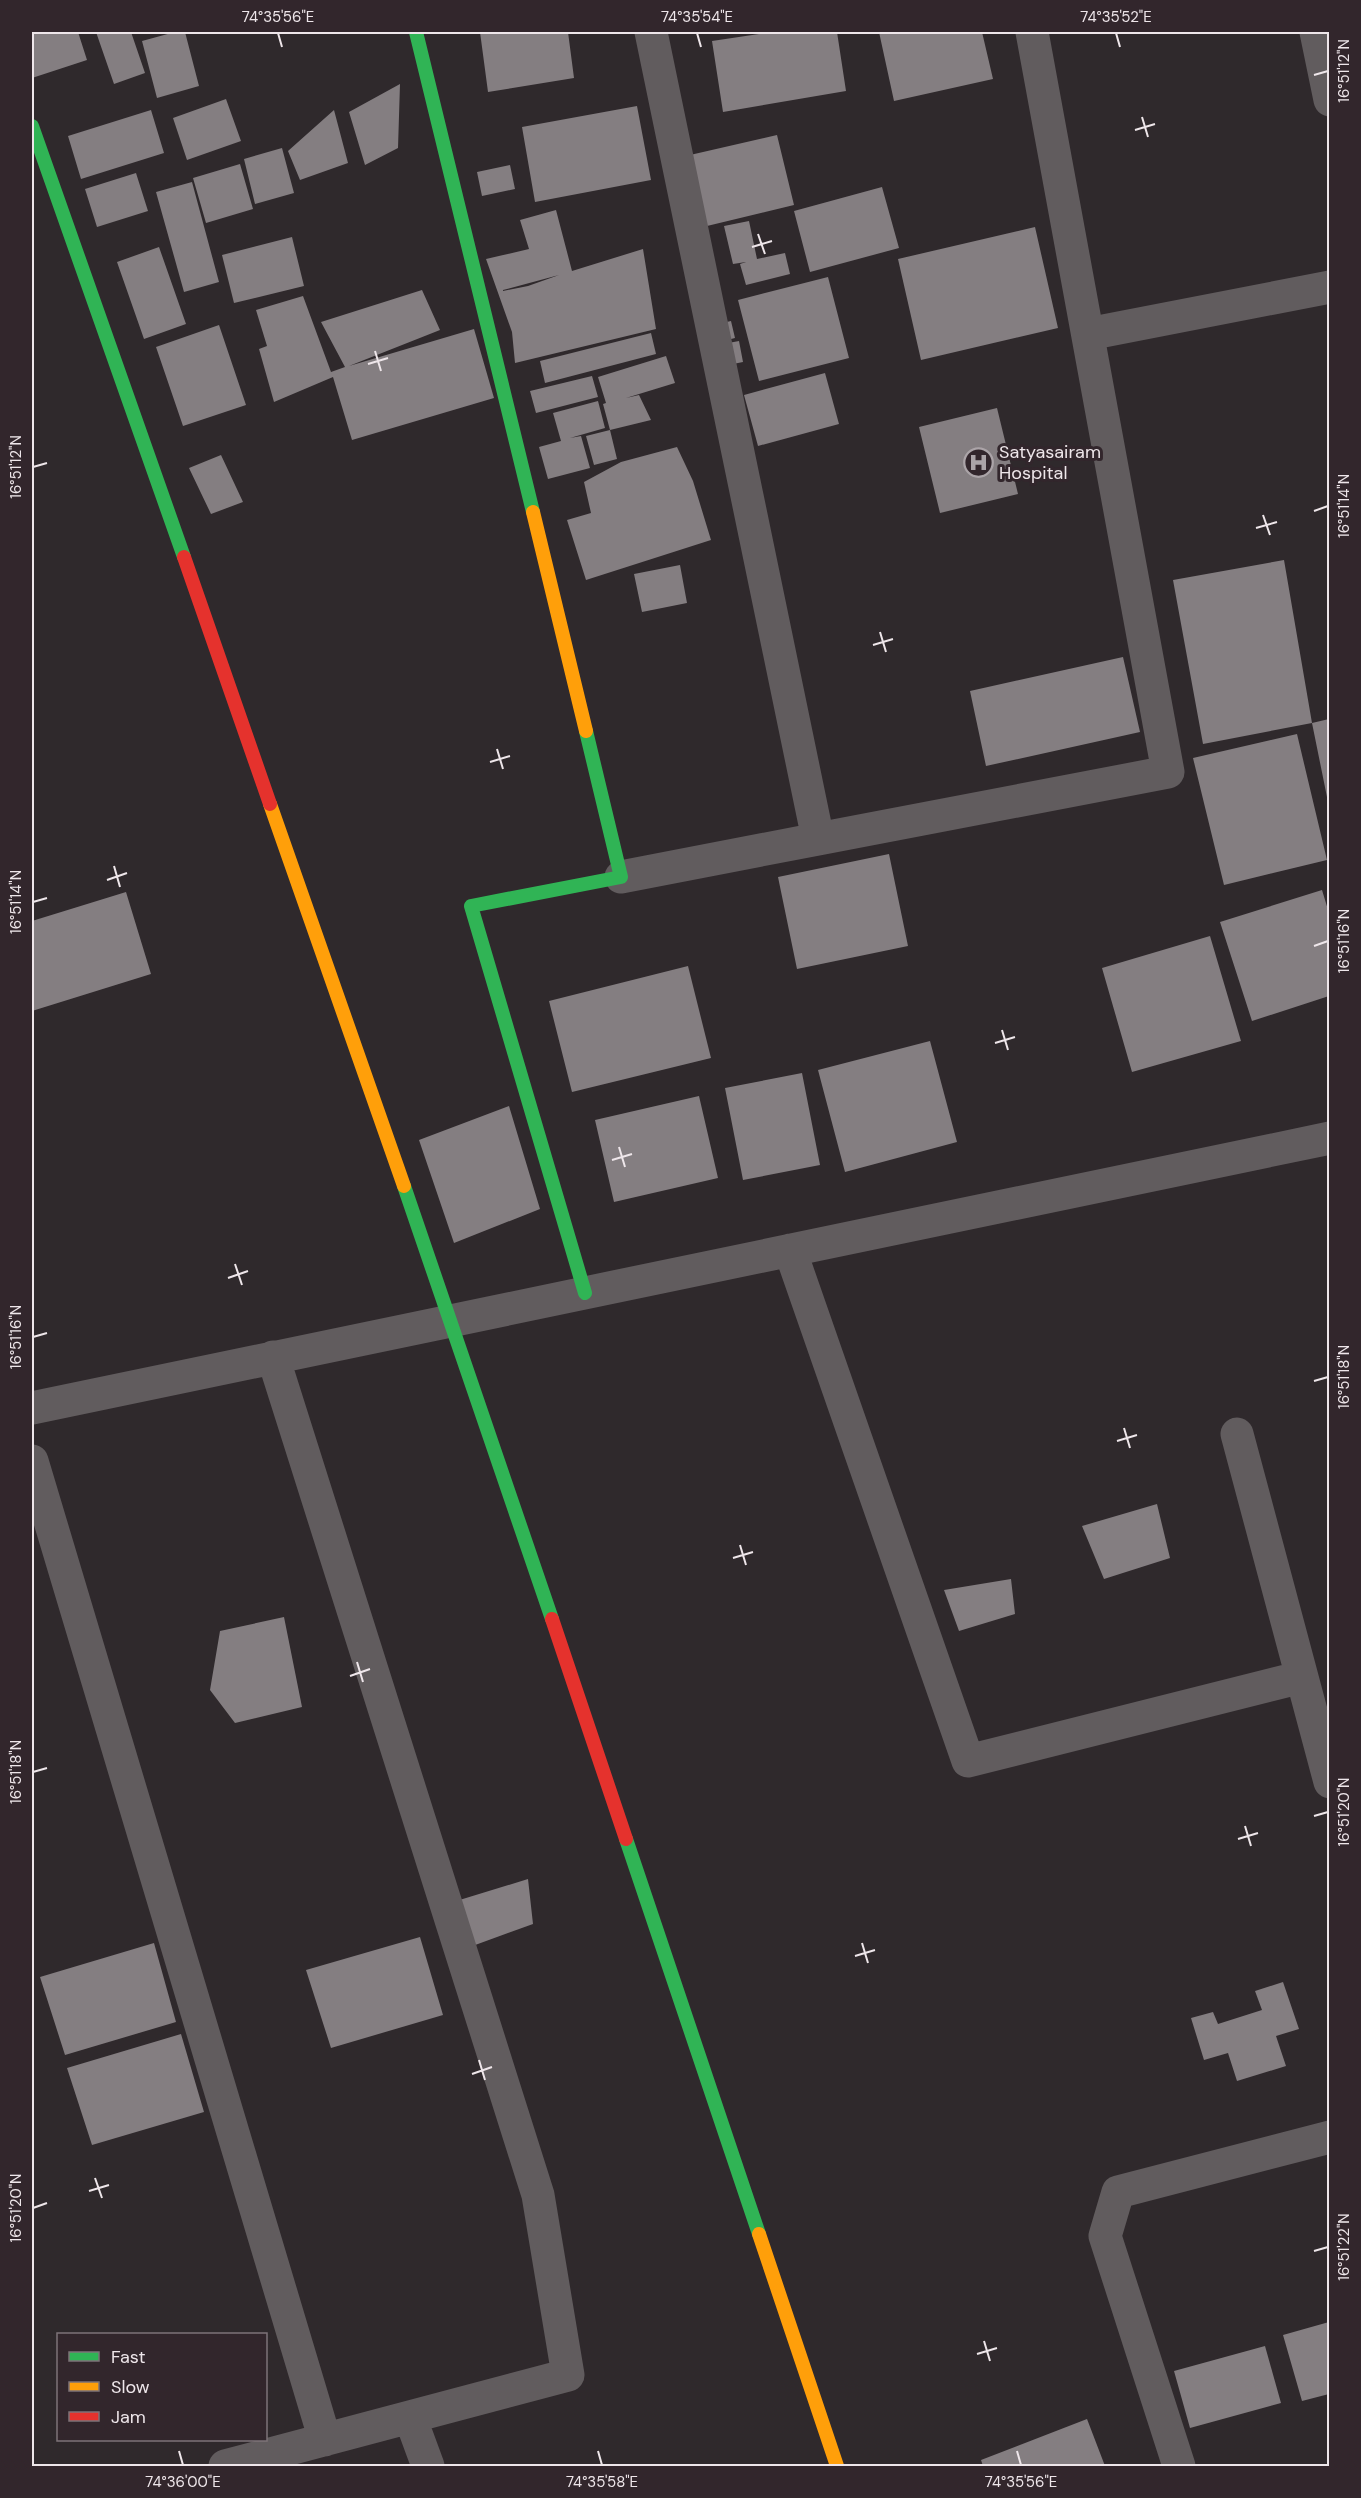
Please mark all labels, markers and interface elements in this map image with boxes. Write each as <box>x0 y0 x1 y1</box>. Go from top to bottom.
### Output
text: 74°35'56"E <box>242 7 314 27</box>
text: 74°35'54"E <box>661 7 733 27</box>
text: 74°35'52"E <box>1080 7 1152 27</box>
text: 16°51'12"N <box>1334 39 1354 103</box>
text: 16°51'12"N <box>6 435 26 499</box>
place label: Satyasairam Hospital <box>999 440 1101 485</box>
hospital icon: Satyasairam Hospital <box>962 446 994 478</box>
text: 16°51'14"N <box>1334 474 1354 538</box>
text: 16°51'14"N <box>6 870 26 934</box>
text: 16°51'16"N <box>1334 909 1354 973</box>
text: 16°51'16"N <box>6 1305 26 1369</box>
text: 16°51'18"N <box>1334 1345 1354 1409</box>
text: 16°51'18"N <box>6 1740 26 1804</box>
text: 16°51'20"N <box>1334 1778 1354 1846</box>
text: 16°51'20"N <box>6 2174 26 2242</box>
text: 16°51'22"N <box>1334 2213 1354 2281</box>
legend <box>57 2333 267 2441</box>
text: Fast <box>111 2345 146 2369</box>
text: Slow <box>111 2375 150 2399</box>
text: Jam <box>111 2405 146 2429</box>
text: 74°36'00"E <box>145 2472 221 2492</box>
text: 74°35'58"E <box>566 2472 638 2492</box>
text: 74°35'56"E <box>985 2472 1057 2492</box>

